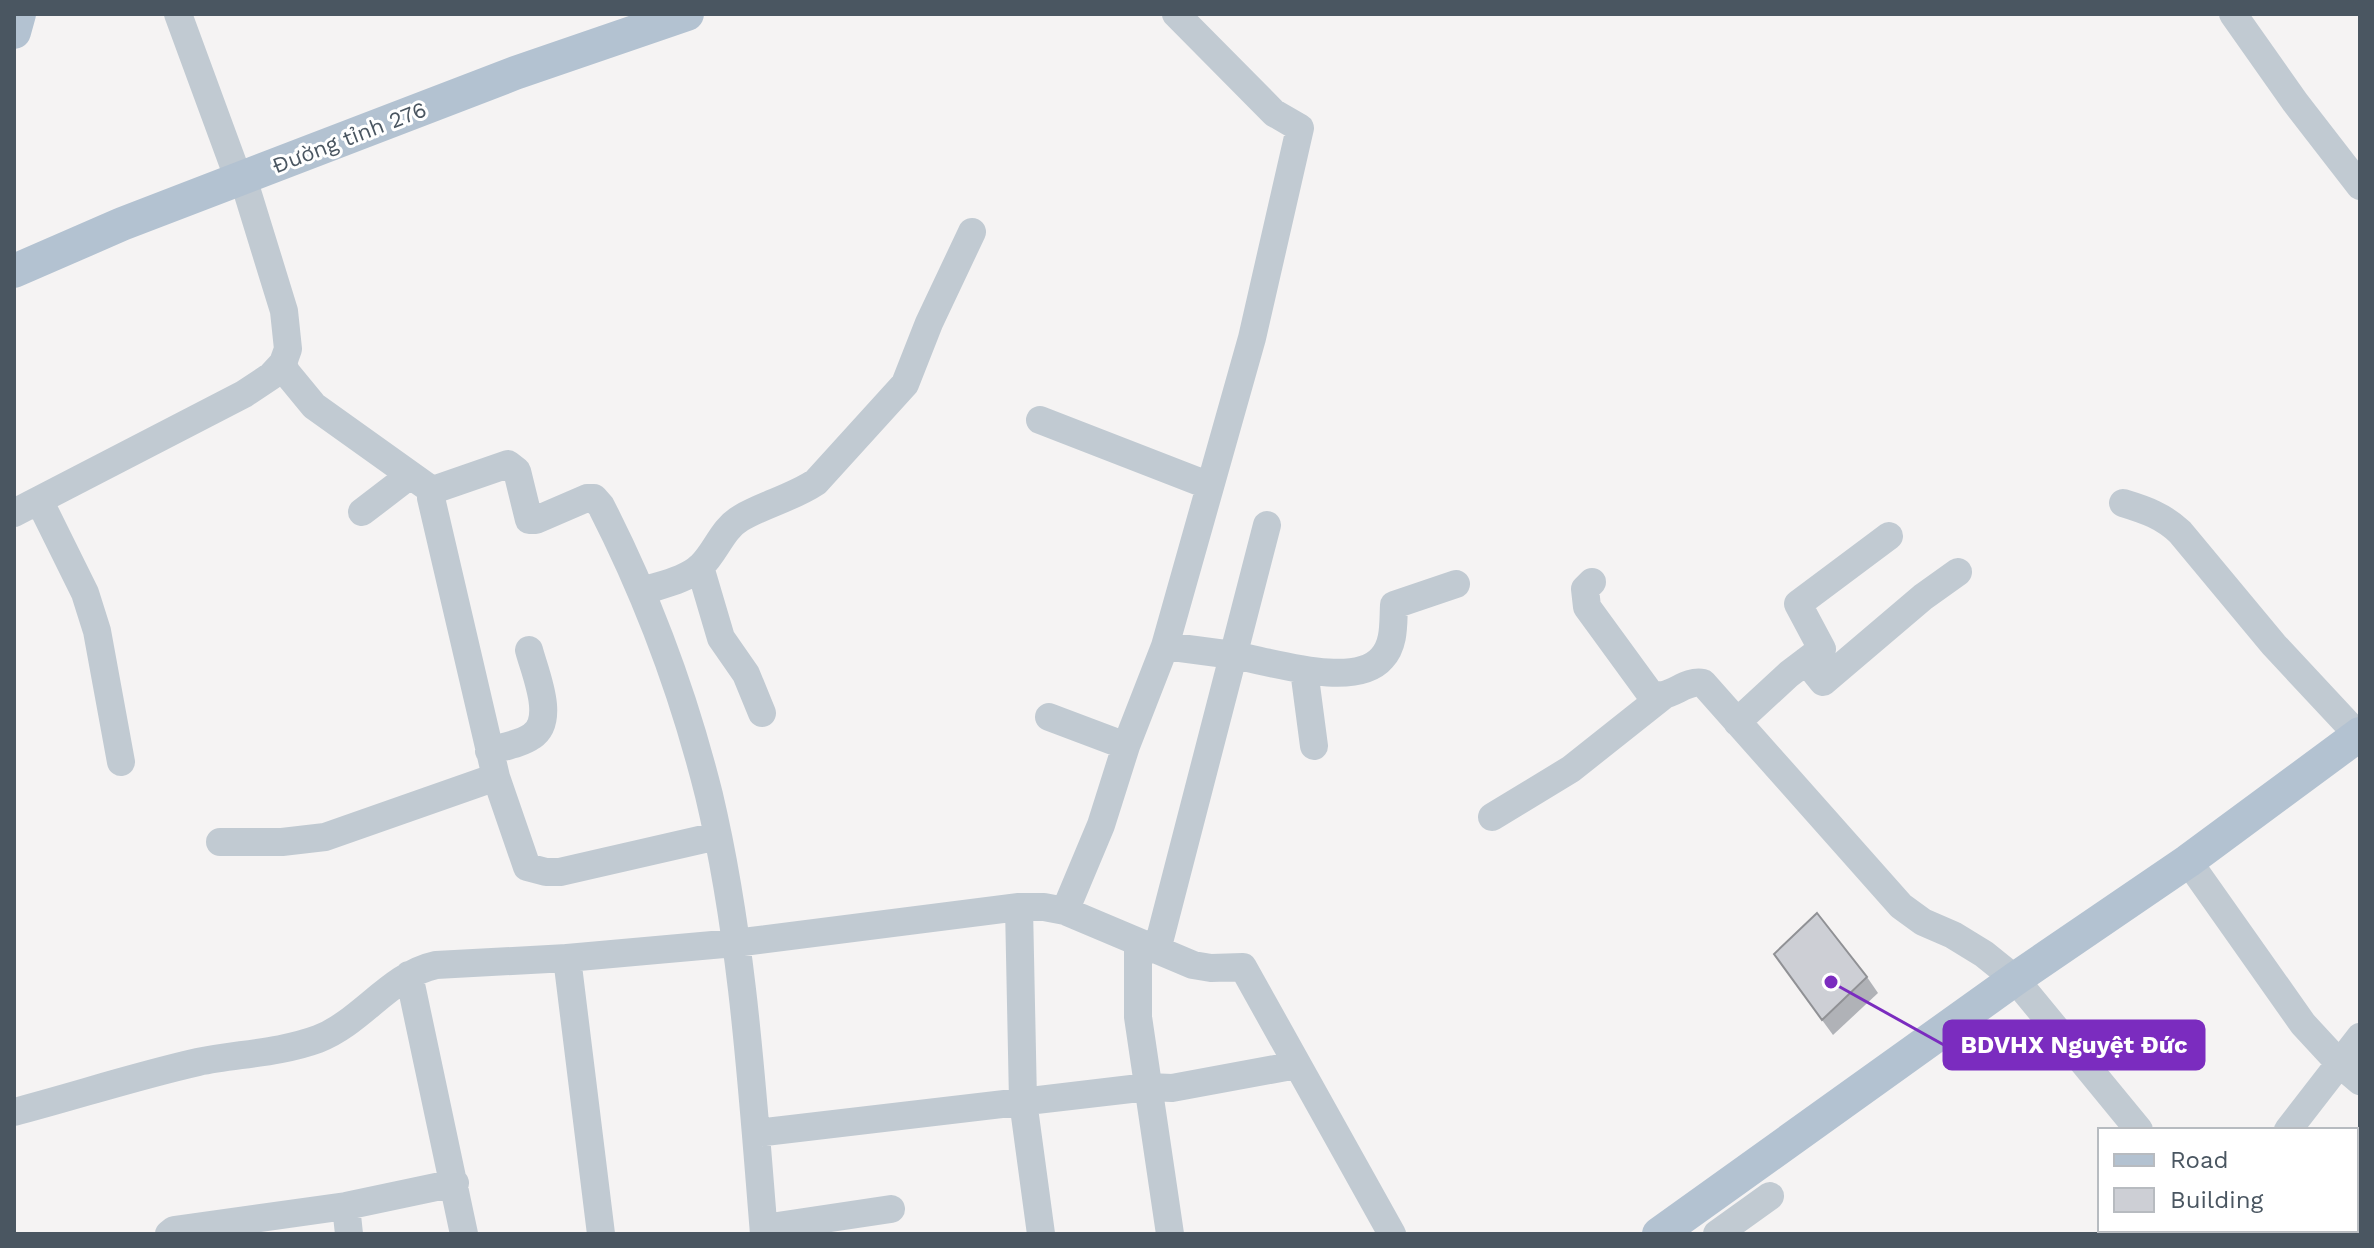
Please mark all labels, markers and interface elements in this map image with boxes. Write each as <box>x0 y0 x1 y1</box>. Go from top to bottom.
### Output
street label: Đường tỉnh 276 <box>269 97 430 178</box>
callout: BDVHX Nguyệt Đức <box>1944 1021 2204 1069</box>
text: BDVHX Nguyệt Đức <box>1961 1031 2188 1059</box>
legend <box>2098 1128 2358 1232</box>
text: Road <box>2170 1146 2229 1174</box>
text: Building <box>2170 1186 2263 1214</box>

